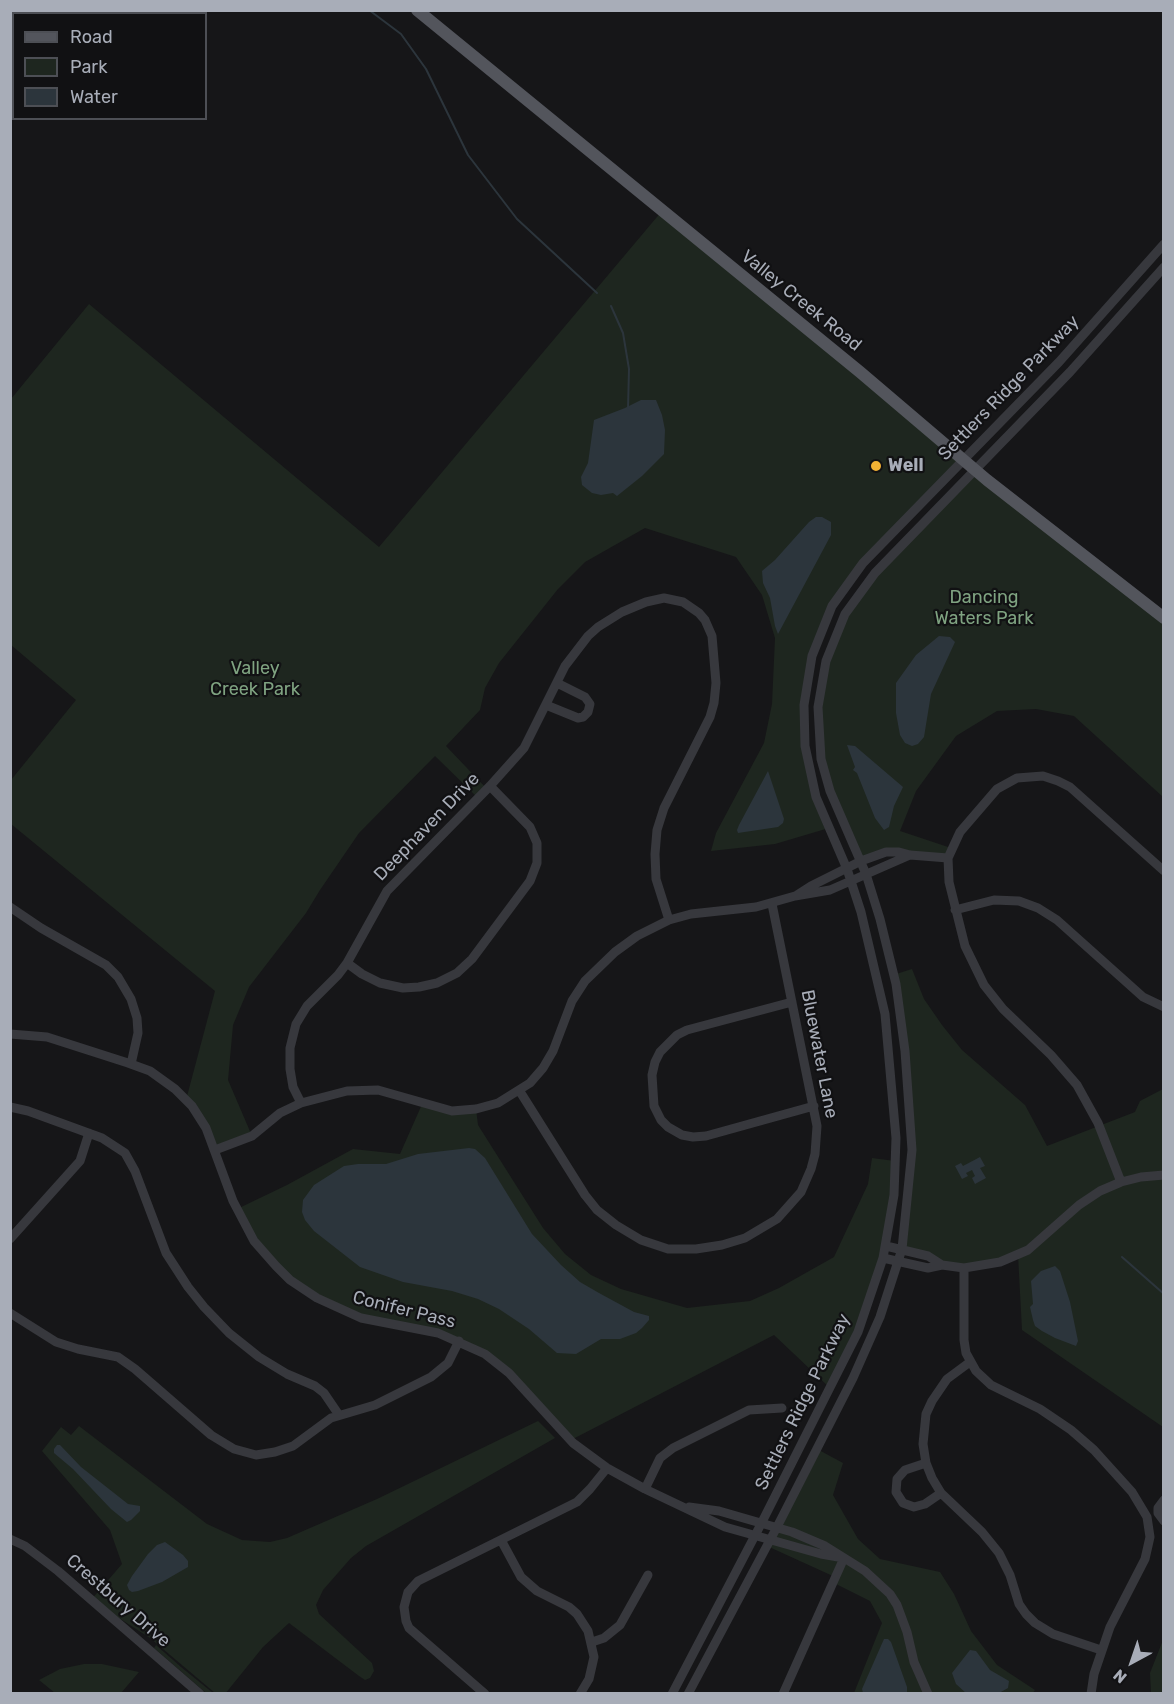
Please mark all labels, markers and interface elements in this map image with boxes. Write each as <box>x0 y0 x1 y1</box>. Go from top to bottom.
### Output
legend <box>12 12 207 120</box>
text: Road <box>70 26 113 48</box>
text: Park <box>70 56 107 78</box>
text: Water <box>70 86 118 108</box>
street label: Valley Creek Road <box>736 246 866 356</box>
street label: Settlers Ridge Parkway <box>934 311 1084 465</box>
place label: Well <box>888 455 924 477</box>
marker: Well <box>869 459 883 473</box>
park label: Dancing Waters Park <box>935 587 1033 630</box>
park label: Valley Creek Park <box>210 658 300 700</box>
street label: Deephaven Drive <box>370 768 484 886</box>
street label: Bluewater Lane <box>796 988 842 1120</box>
street label: Conifer Pass <box>350 1287 458 1333</box>
street label: Settlers Ridge Parkway <box>751 1310 855 1494</box>
street label: Crestbury Drive <box>61 1550 175 1652</box>
north arrow <box>1102 1632 1162 1692</box>
text: N <box>1110 1665 1131 1687</box>

